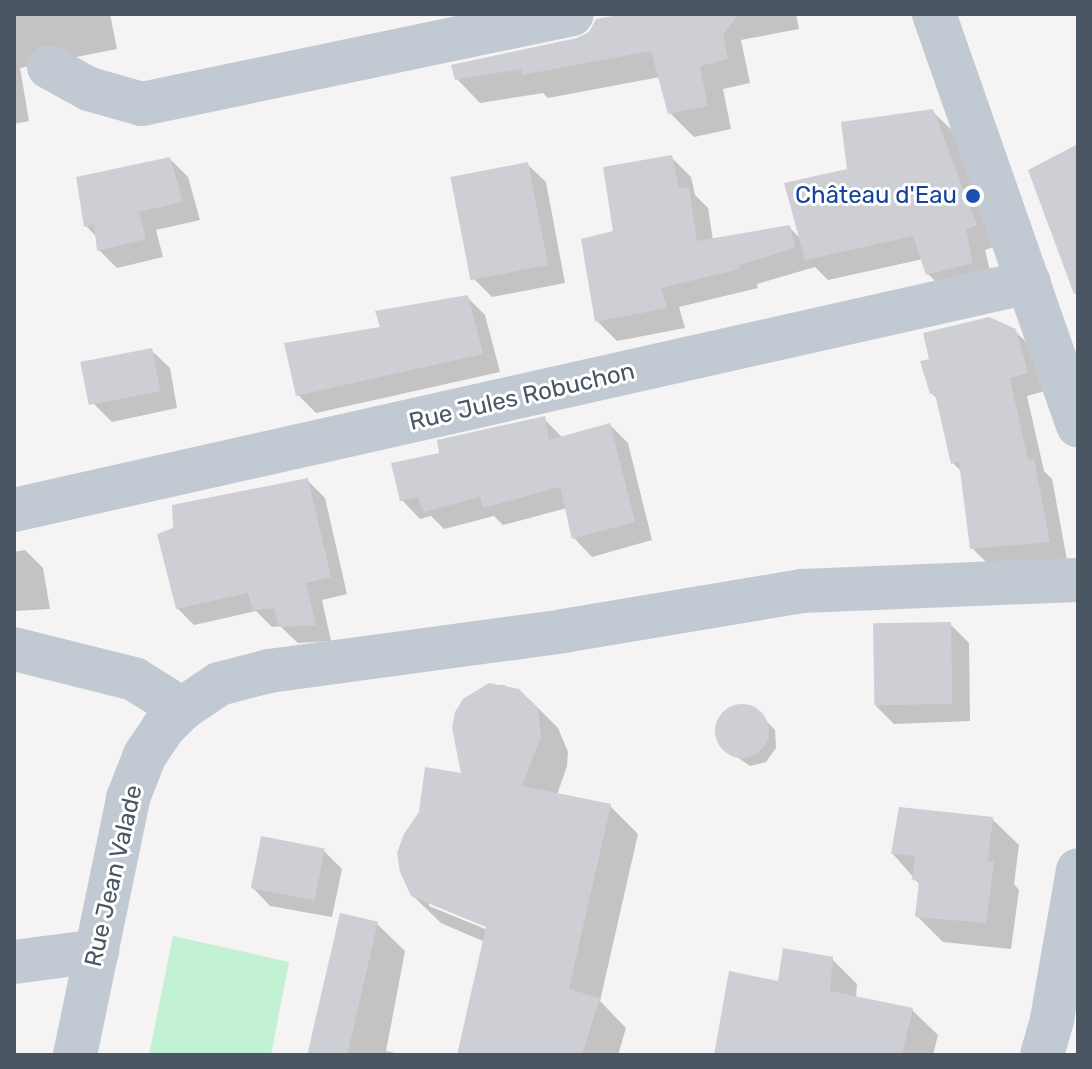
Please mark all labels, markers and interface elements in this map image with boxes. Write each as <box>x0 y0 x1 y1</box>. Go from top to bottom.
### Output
place label: Château d'Eau <box>795 182 957 210</box>
marker: Château d'Eau <box>964 187 982 205</box>
street label: Rue Jules Robuchon <box>406 357 638 437</box>
street label: Rue Jean Valade <box>79 782 149 970</box>

